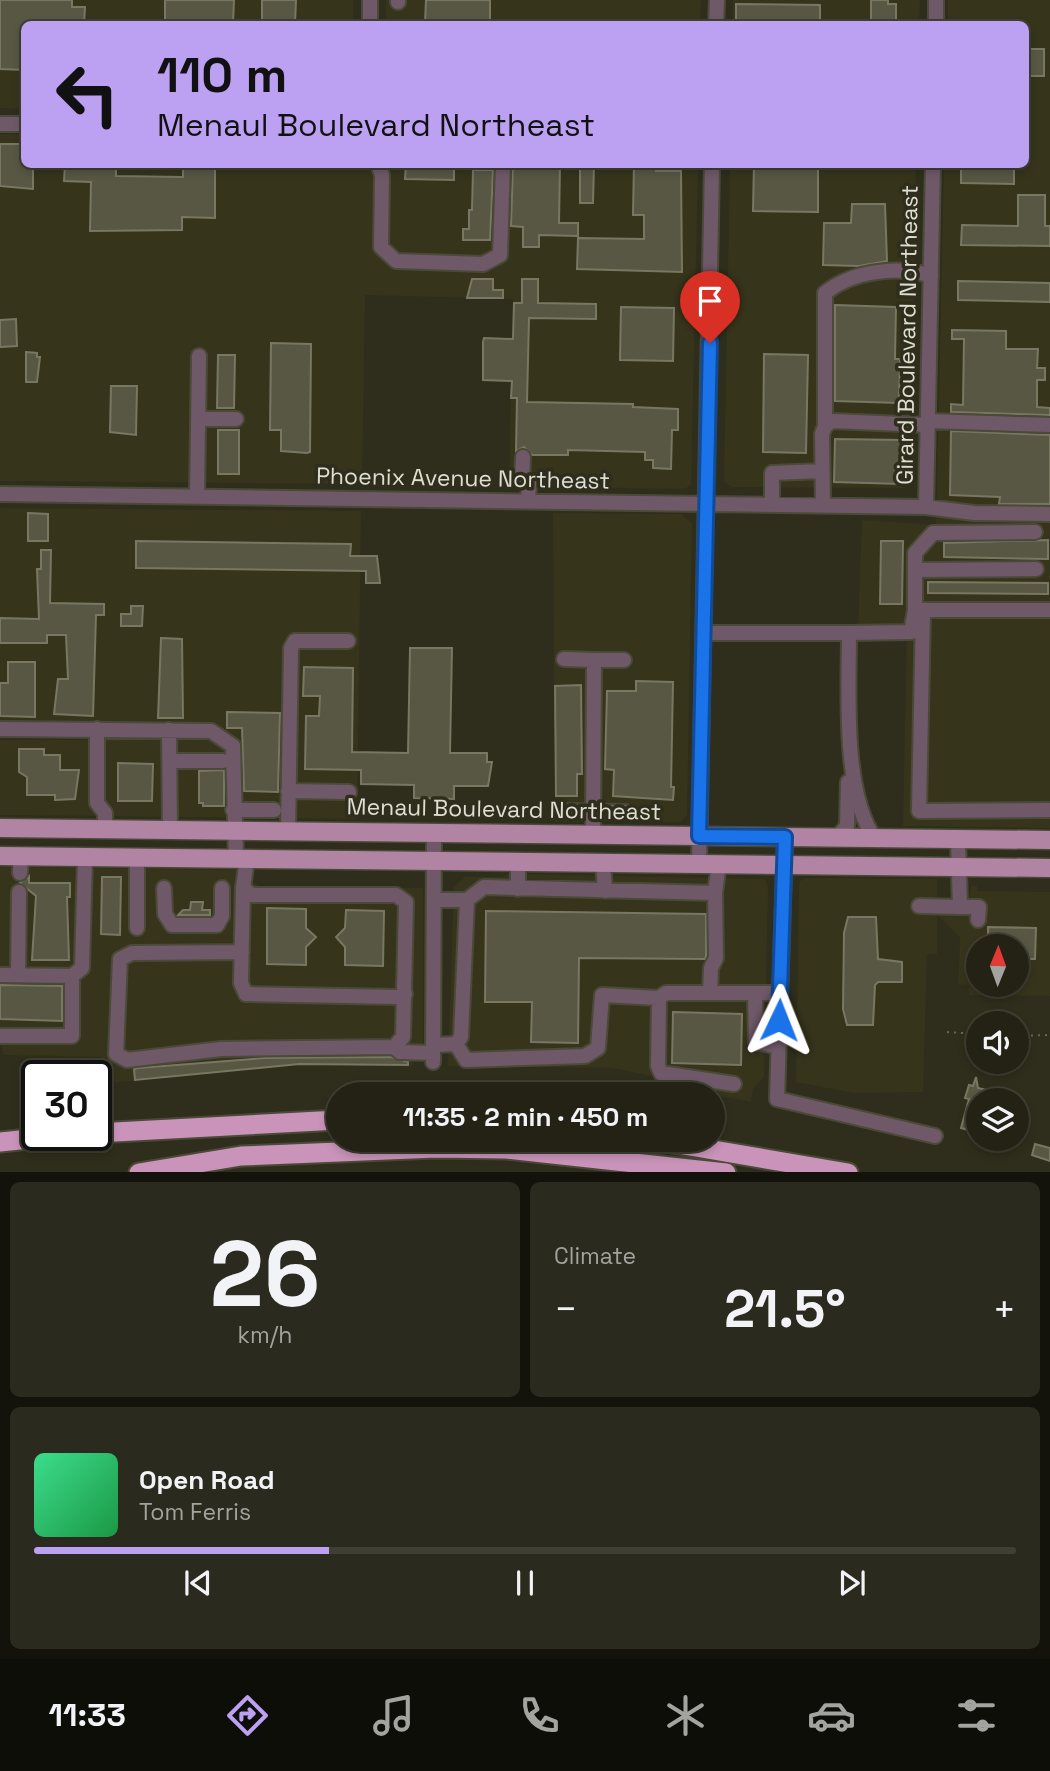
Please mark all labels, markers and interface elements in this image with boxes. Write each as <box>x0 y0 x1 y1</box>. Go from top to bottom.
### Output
text: 110 m <box>157 44 287 106</box>
icon: left <box>42 49 133 140</box>
text: Menaul Boulevard Northeast <box>157 105 595 145</box>
street label: Girard Boulevard Northeast <box>889 185 925 485</box>
pin <box>680 271 740 343</box>
icon: arrive <box>691 282 729 320</box>
street label: Phoenix Avenue Northeast <box>316 460 610 496</box>
street label: Menaul Boulevard Northeast <box>346 791 662 827</box>
north arrow <box>966 934 1029 998</box>
map controls <box>966 934 1029 1151</box>
position arrow <box>742 983 816 1057</box>
button: sound <box>966 1011 1029 1074</box>
speed limit sign: 30 <box>21 1060 112 1151</box>
button: layers <box>966 1088 1029 1151</box>
text: 11:35 · 2 min · 450 m <box>403 1100 648 1134</box>
text: 26 <box>210 1216 320 1333</box>
text: Climate <box>554 1241 636 1271</box>
text: 21.5° <box>724 1276 846 1342</box>
text: − <box>554 1285 578 1333</box>
text: + <box>992 1285 1016 1333</box>
text: km/h <box>238 1320 292 1350</box>
text: Open Road <box>139 1463 275 1497</box>
text: Tom Ferris <box>139 1497 251 1527</box>
icon: previous <box>179 1564 217 1602</box>
icon: pause <box>506 1564 544 1602</box>
icon: next <box>833 1564 871 1602</box>
icon: directions <box>223 1691 272 1740</box>
icon: music <box>369 1691 418 1740</box>
icon: phone <box>515 1691 564 1740</box>
icon: climate <box>661 1691 710 1740</box>
icon: car <box>807 1691 856 1740</box>
icon: filters <box>952 1691 1001 1740</box>
text: 11:33 <box>48 1695 126 1735</box>

